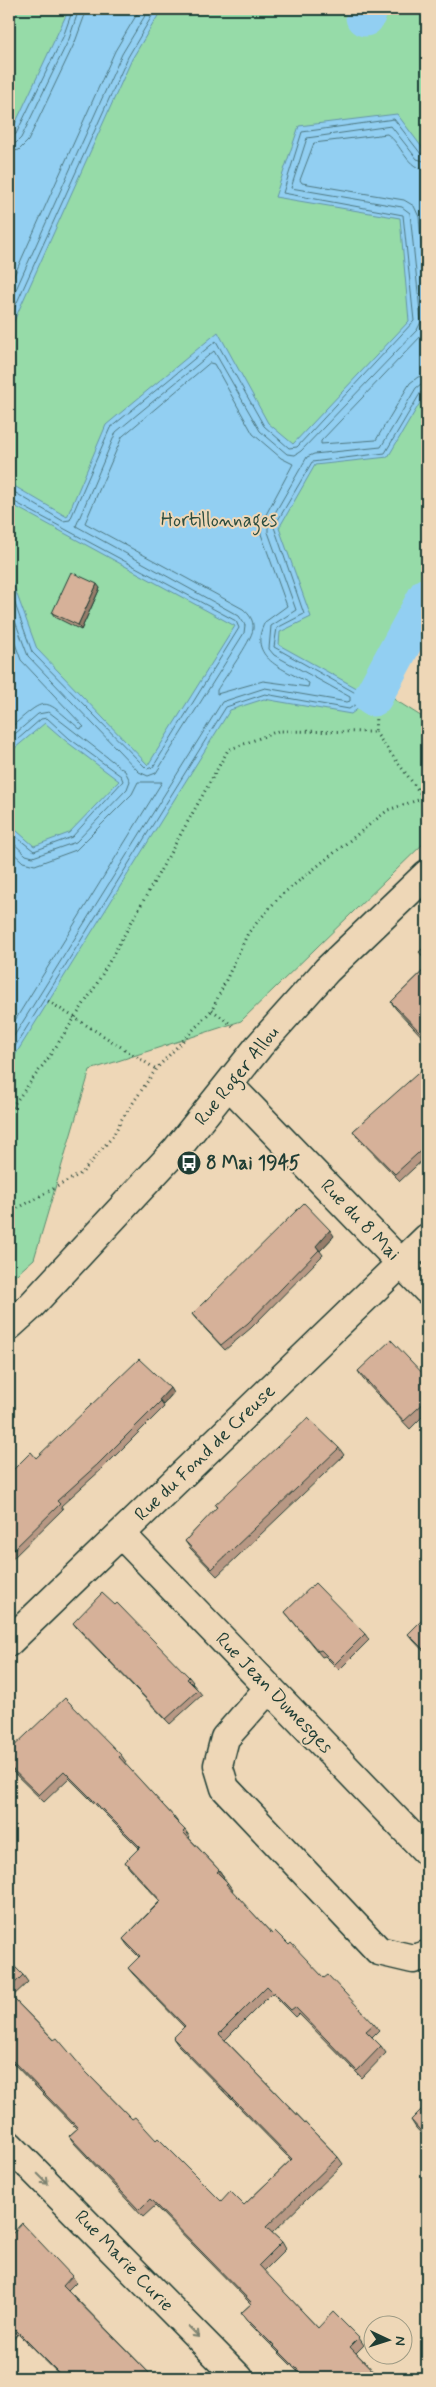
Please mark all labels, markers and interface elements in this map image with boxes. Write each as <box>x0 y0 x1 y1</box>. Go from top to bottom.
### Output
park label: Hortillonnages <box>161 508 277 536</box>
street label: Rue Roger Allou <box>189 1021 287 1133</box>
bus stop icon: 8 Mai 1945 <box>176 1150 202 1176</box>
place label: 8 Mai 1945 <box>206 1151 301 1176</box>
street label: Rue du 8 Mai <box>315 1174 405 1266</box>
street label: Rue du Fond de Creuse <box>129 1379 281 1527</box>
street label: Rue Jean Dumesges <box>208 1627 339 1761</box>
one-way arrow <box>37 2173 49 2185</box>
street label: Rue Marie Curie <box>69 2205 179 2317</box>
north arrow <box>364 2314 414 2364</box>
one-way arrow <box>188 2326 200 2339</box>
text: N <box>391 2336 409 2346</box>

